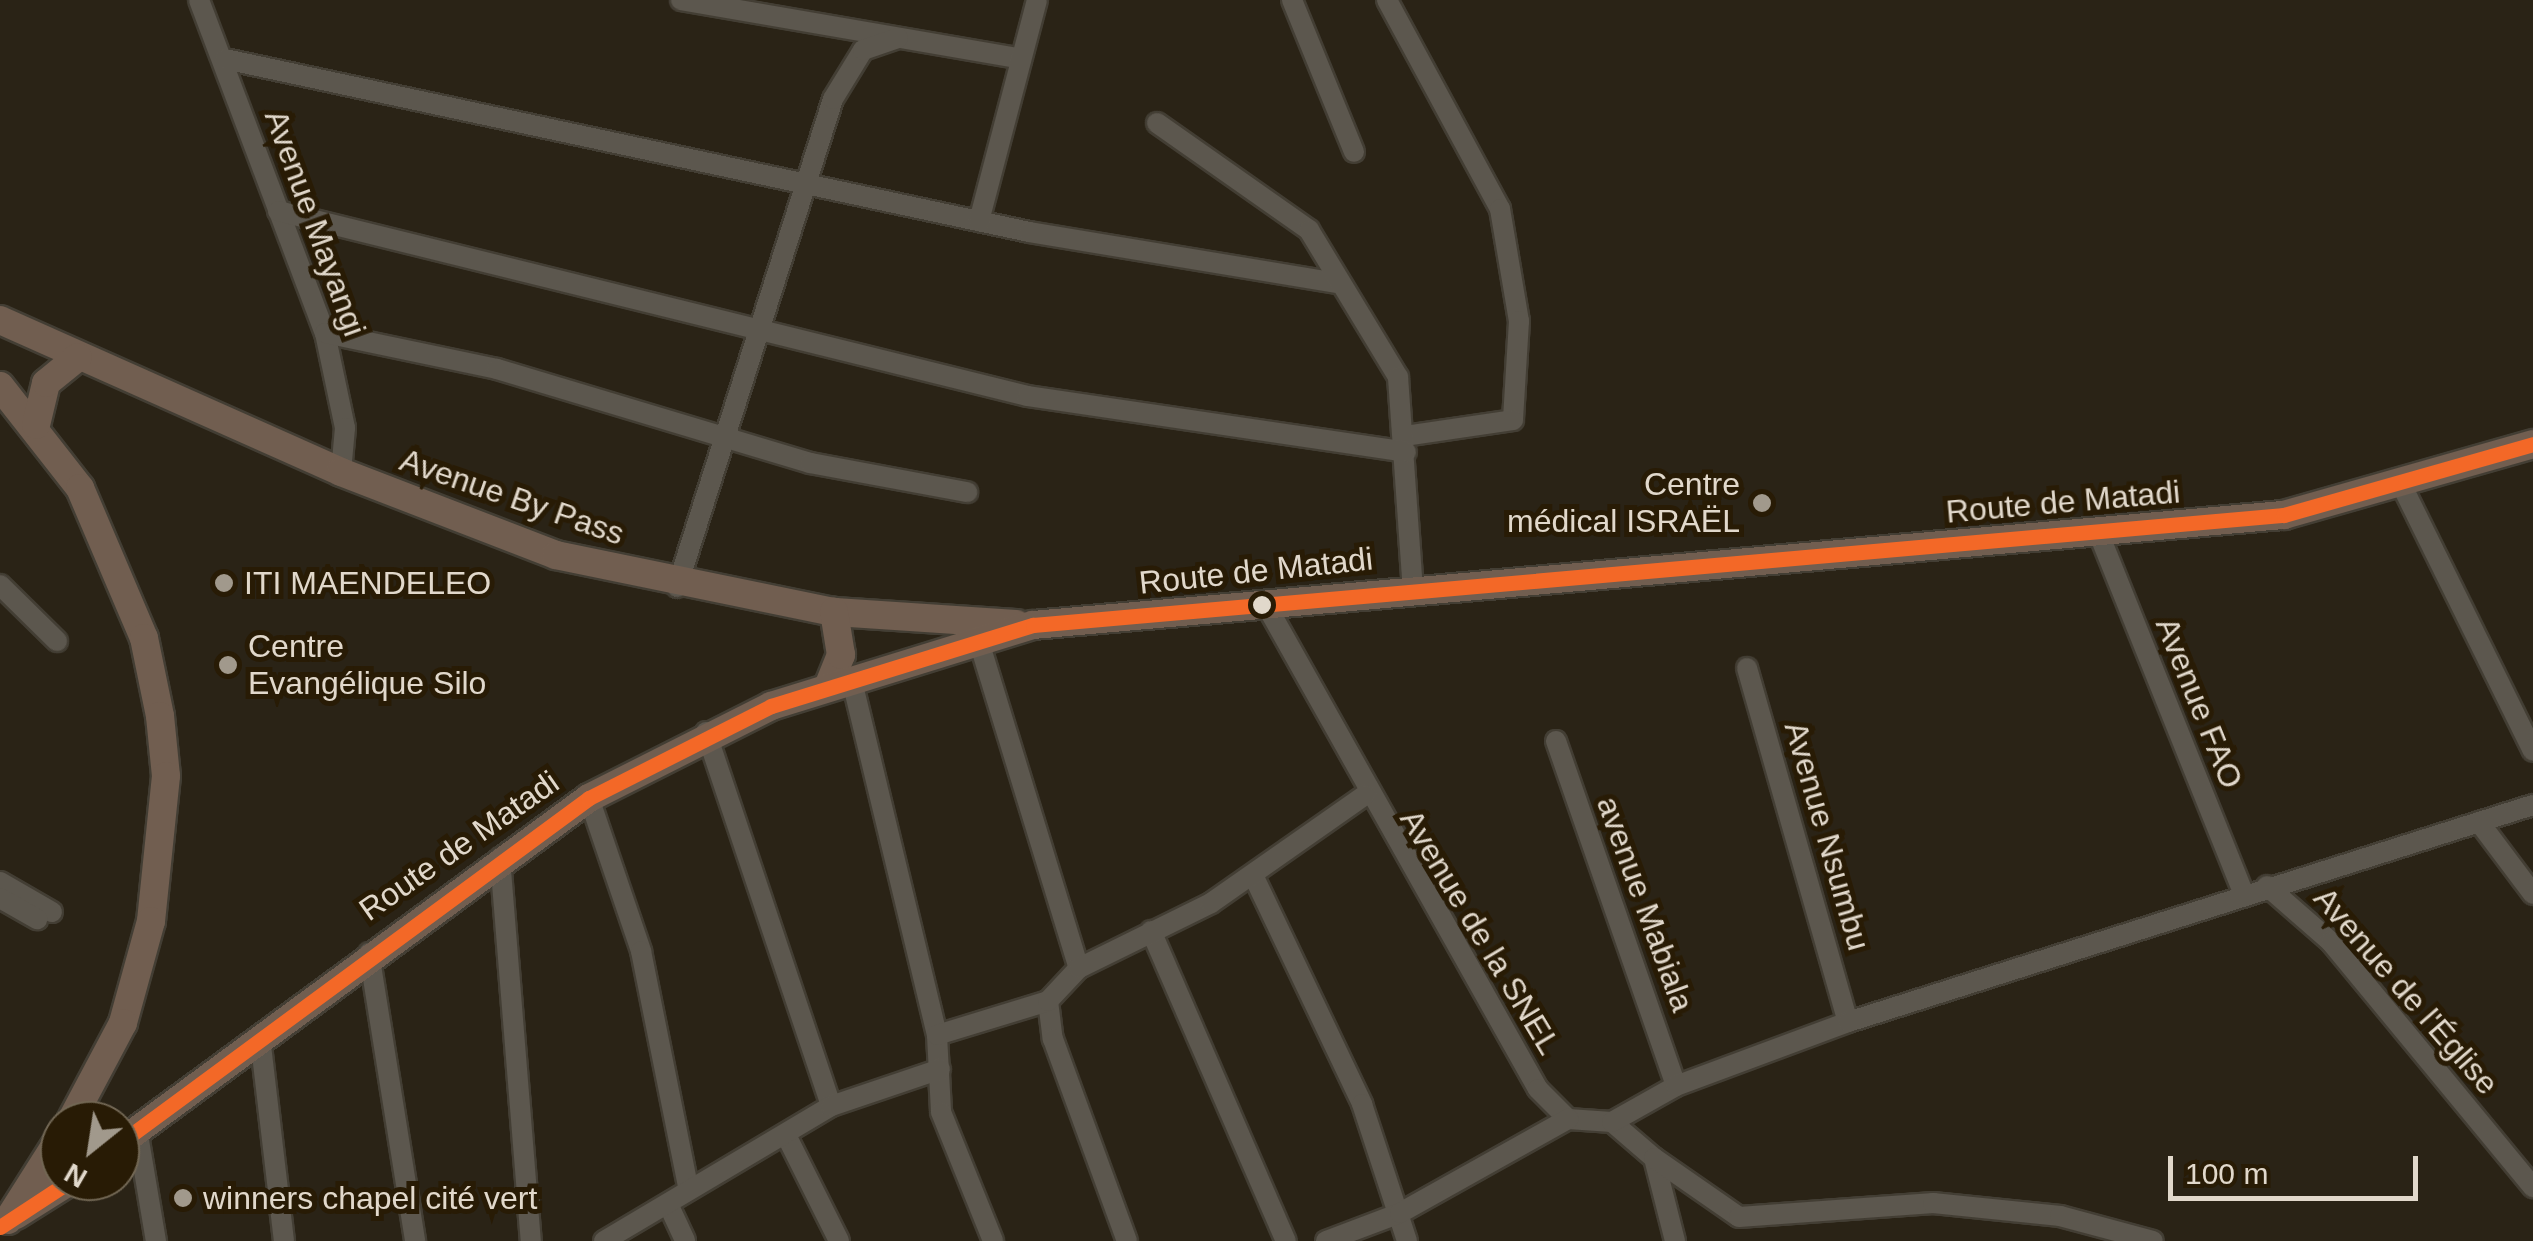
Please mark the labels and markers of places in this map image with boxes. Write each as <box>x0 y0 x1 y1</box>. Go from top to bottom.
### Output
place label: Centre médical ISRAËL <box>1507 466 1740 541</box>
marker: Centre médical ISRAËL <box>1749 490 1775 516</box>
place label: ITI MAENDELEO <box>244 564 491 602</box>
marker: ITI MAENDELEO <box>213 572 235 594</box>
unlabelled marker <box>1252 595 1272 615</box>
place label: Centre Evangélique Silo <box>248 628 486 703</box>
marker: Centre Evangélique Silo <box>217 654 239 676</box>
place label: winners chapel cité vert <box>203 1179 537 1217</box>
marker: winners chapel cité vert <box>172 1187 194 1209</box>

